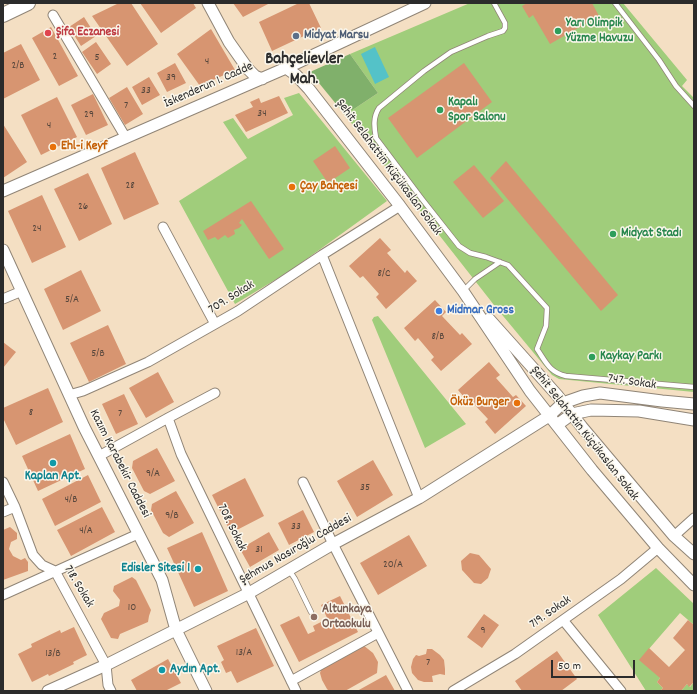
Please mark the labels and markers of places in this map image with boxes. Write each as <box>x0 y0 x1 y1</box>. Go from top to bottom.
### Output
place label: Yarı Olimpik Yüzme Havuzu <box>566 16 633 47</box>
place label: Şifa Eczanesi <box>56 25 119 41</box>
marker: Yarı Olimpik Yüzme Havuzu <box>553 26 563 36</box>
marker: Şifa Eczanesi <box>43 28 53 38</box>
place label: Midyat Marsu <box>304 28 369 44</box>
marker: Midyat Marsu <box>291 31 301 41</box>
place label: Kapalı Spor Salonu <box>448 95 506 126</box>
marker: Kapalı Spor Salonu <box>435 105 445 115</box>
place label: Ehl-i Keyf <box>61 139 107 155</box>
marker: Ehl-i Keyf <box>48 142 58 152</box>
place label: Çay Bahçesi <box>300 179 357 195</box>
marker: Çay Bahçesi <box>287 182 297 192</box>
place label: Midyat Stadı <box>621 226 681 242</box>
marker: Midyat Stadı <box>608 229 618 239</box>
place label: Midmar Gross <box>447 303 514 319</box>
marker: Midmar Gross <box>434 306 444 316</box>
place label: Kaykay Parkı <box>600 349 662 365</box>
marker: Kaykay Parkı <box>587 352 597 362</box>
place label: Öküz Burger <box>450 395 509 411</box>
marker: Öküz Burger <box>512 398 522 408</box>
marker: Kaplan Apt. <box>48 458 58 468</box>
place label: Kaplan Apt. <box>25 469 81 485</box>
place label: Edisler Sitesi 1 <box>121 561 190 577</box>
marker: Edisler Sitesi 1 <box>193 564 203 574</box>
place label: Altunkaya Ortaokulu <box>322 602 371 633</box>
marker: Altunkaya Ortaokulu <box>309 612 319 622</box>
place label: Aydın Apt. <box>170 662 220 678</box>
marker: Aydın Apt. <box>157 665 167 675</box>

